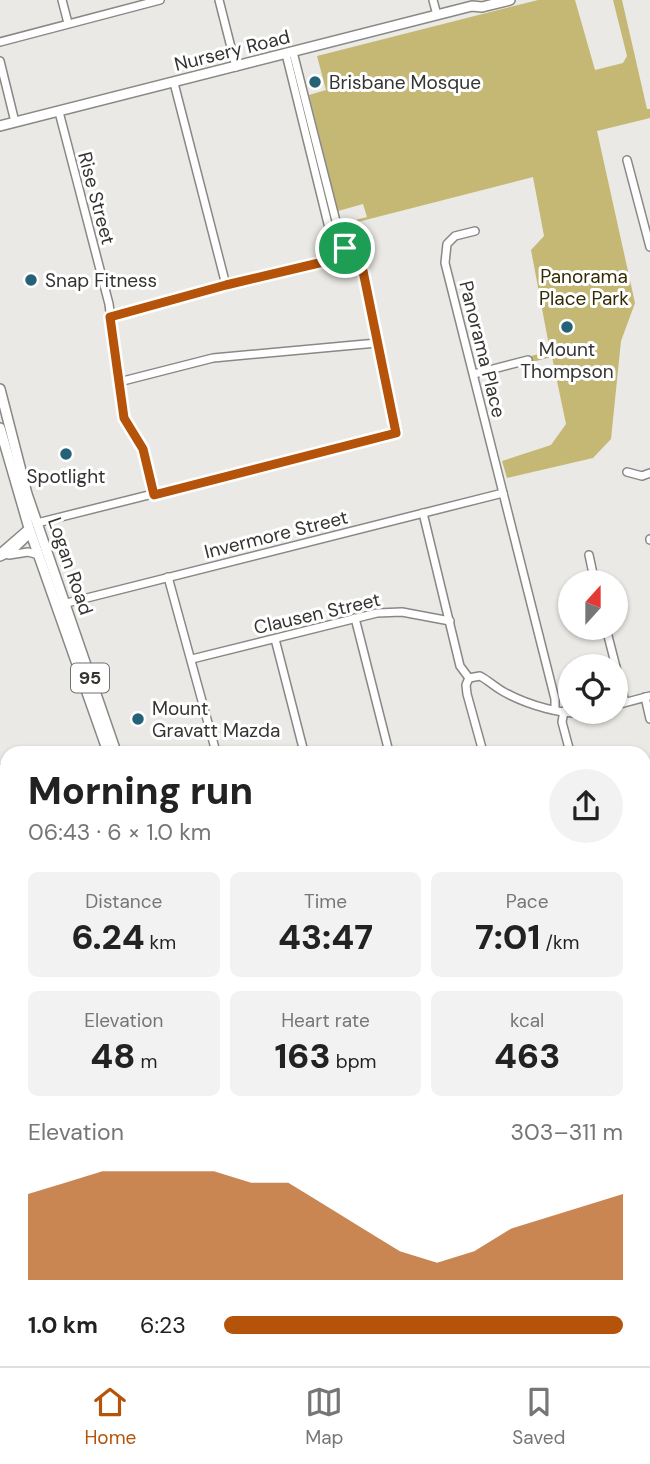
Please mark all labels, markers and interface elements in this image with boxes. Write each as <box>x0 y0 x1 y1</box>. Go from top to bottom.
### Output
street label: Nursery Road <box>172 24 293 77</box>
place label: Brisbane Mosque <box>329 70 481 95</box>
marker: Brisbane Mosque <box>307 74 323 90</box>
street label: Rise Street <box>72 149 121 247</box>
pin <box>315 218 375 278</box>
icon: arrive <box>326 229 364 267</box>
park label: Panorama Place Park <box>539 264 629 311</box>
place label: Snap Fitness <box>45 268 157 293</box>
marker: Snap Fitness <box>23 272 39 288</box>
street label: Panorama Place <box>453 278 512 420</box>
marker: Mount Thompson <box>559 319 575 335</box>
place label: Mount Thompson <box>520 337 614 384</box>
marker: Spotlight <box>58 446 74 462</box>
place label: Spotlight <box>26 464 106 489</box>
street label: Invermore Street <box>202 505 351 564</box>
street label: Logan Road <box>42 514 99 618</box>
north arrow <box>558 570 628 640</box>
map controls <box>558 570 628 724</box>
street label: Clausen Street <box>251 587 383 640</box>
button: locate <box>558 654 628 724</box>
road number: 95 <box>71 664 109 692</box>
place label: Mount Gravatt Mazda <box>152 696 280 743</box>
marker: Mount Gravatt Mazda <box>130 711 146 727</box>
text: Morning run <box>28 766 253 816</box>
button: share <box>549 769 623 843</box>
text: 06:43 · 6 × 1.0 km <box>28 817 211 847</box>
text: Distance <box>85 889 162 914</box>
text: Time <box>304 889 347 914</box>
text: Pace <box>506 889 548 914</box>
text: 6.24 <box>72 914 145 960</box>
text: 43:47 <box>278 914 373 960</box>
text: 7:01 <box>475 914 540 960</box>
text: km <box>145 930 176 955</box>
text: /km <box>540 930 579 955</box>
text: Elevation <box>84 1008 163 1033</box>
text: Heart rate <box>281 1008 370 1033</box>
text: kcal <box>510 1008 544 1033</box>
text: 48 <box>90 1033 135 1079</box>
text: 163 <box>274 1033 331 1079</box>
text: 463 <box>494 1033 560 1079</box>
text: m <box>135 1049 157 1074</box>
text: bpm <box>331 1049 377 1074</box>
text: Elevation <box>28 1117 124 1147</box>
text: 303–311 m <box>511 1117 623 1147</box>
text: 1.0 km <box>28 1310 98 1340</box>
text: 6:23 <box>140 1310 186 1340</box>
tab: Home <box>84 1383 136 1450</box>
tab: Map <box>305 1383 343 1450</box>
tab: Saved <box>512 1383 566 1450</box>

